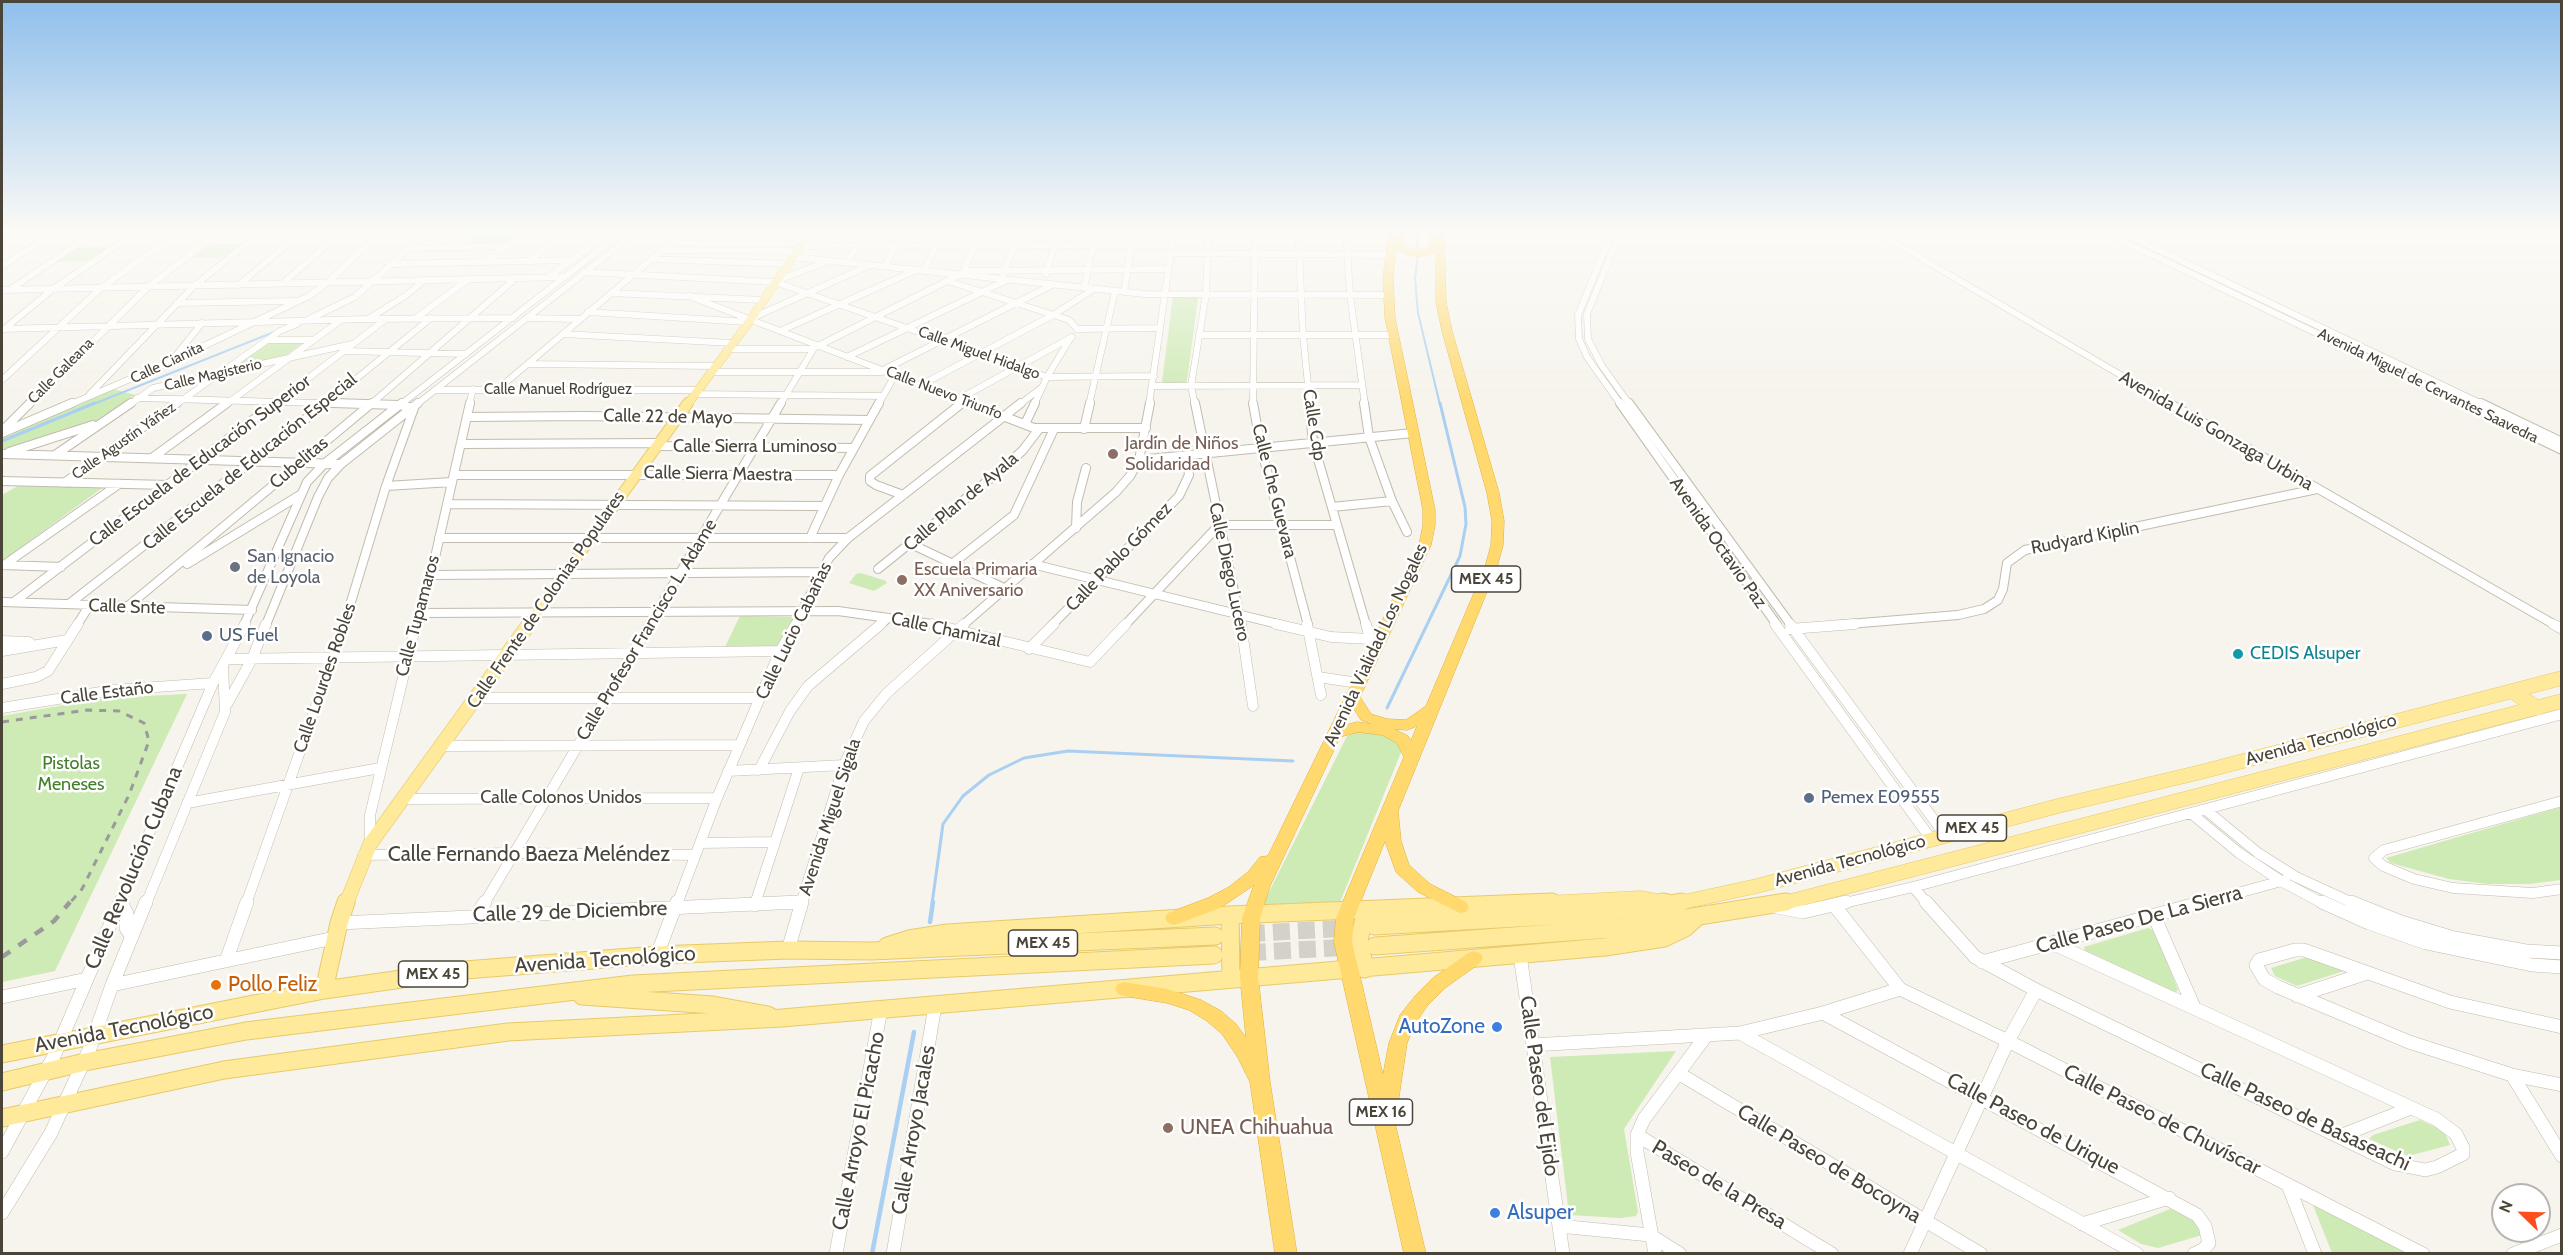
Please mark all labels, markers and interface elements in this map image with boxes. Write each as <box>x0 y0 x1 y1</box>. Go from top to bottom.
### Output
street label: Calle Miguel Hidalgo <box>916 323 1042 383</box>
street label: Avenida Miguel de Cervantes Saavedra <box>2315 325 2541 447</box>
street label: Calle Galeana <box>24 334 98 408</box>
street label: Calle Cianita <box>128 338 206 388</box>
street label: Calle Magisterio <box>162 355 264 395</box>
street label: Calle Nuevo Triunfo <box>883 363 1005 423</box>
street label: Avenida Luis Gonzaga Urbina <box>2115 367 2317 495</box>
street label: Calle Escuela de Educación Especial <box>139 369 361 555</box>
street label: Calle Escuela de Educación Superior <box>85 371 315 551</box>
street label: Calle Manuel Rodríguez <box>484 381 632 399</box>
street label: Calle Cdp <box>1298 388 1330 462</box>
street label: Calle Agustín Yáñez <box>68 398 180 484</box>
street label: Calle 22 de Mayo <box>603 405 733 429</box>
street label: Calle Che Guevara <box>1247 422 1301 560</box>
street label: Cubelitas <box>265 432 333 494</box>
place label: Jardín de Niños Solidaridad <box>1125 433 1238 476</box>
street label: Calle Sierra Luminoso <box>673 436 837 458</box>
marker: Jardín de Niños Solidaridad <box>1106 447 1120 461</box>
street label: Calle Plan de Ayala <box>899 448 1023 556</box>
street label: Calle Sierra Maestra <box>643 462 793 486</box>
street label: Avenida Octavio Paz <box>1665 473 1771 613</box>
street label: Calle Frente de Colonias Populares <box>462 487 630 713</box>
street label: Calle Pablo Gómez <box>1061 498 1177 616</box>
street label: Calle Diego Lucero <box>1204 501 1254 643</box>
street label: Calle Profesor Francisco L. Adame <box>572 515 722 745</box>
street label: Rudyard Kiplin <box>2029 517 2141 559</box>
street label: Avenida Vialidad Los Nogales <box>1320 540 1432 750</box>
place label: San Ignacio de Loyola <box>247 546 334 588</box>
street label: Calle Tupamaros <box>391 553 445 679</box>
street label: Calle Lucio Cabañas <box>751 559 837 703</box>
place label: Escuela Primaria XX Aniversario <box>914 559 1037 602</box>
marker: San Ignacio de Loyola <box>228 560 242 574</box>
road number: MEX 45 <box>1452 566 1520 592</box>
marker: Escuela Primaria XX Aniversario <box>895 573 909 587</box>
street label: Calle Snte <box>88 595 166 619</box>
street label: Calle Lourdes Robles <box>289 600 361 756</box>
street label: Calle Chamizal <box>889 608 1003 652</box>
place label: US Fuel <box>219 625 278 647</box>
marker: US Fuel <box>200 629 214 643</box>
place label: CEDIS Alsuper <box>2250 643 2360 665</box>
marker: CEDIS Alsuper <box>2231 647 2245 661</box>
street label: Calle Estaño <box>59 677 155 709</box>
street label: Avenida Tecnológico <box>2243 709 2399 771</box>
street label: Avenida Miguel Sigala <box>794 736 866 898</box>
park label: Pistolas Meneses <box>37 753 105 795</box>
street label: Calle Revolución Cubana <box>80 763 188 973</box>
street label: Calle Colonos Unidos <box>480 787 642 809</box>
place label: Pemex E09555 <box>1821 787 1940 809</box>
marker: Pemex E09555 <box>1802 791 1816 805</box>
road number: MEX 45 <box>1938 815 2006 841</box>
street label: Avenida Tecnológico <box>1772 830 1928 892</box>
street label: Calle Fernando Baeza Meléndez <box>388 842 670 868</box>
street label: Calle Paseo De La Sierra <box>2033 880 2245 960</box>
street label: Calle 29 de Diciembre <box>472 896 668 928</box>
road number: MEX 45 <box>1008 930 1078 956</box>
street label: Avenida Tecnológico <box>514 941 696 979</box>
road number: MEX 45 <box>398 961 468 987</box>
place label: Pollo Feliz <box>228 972 317 998</box>
marker: Pollo Feliz <box>209 978 223 992</box>
street label: Calle Paseo del Ejido <box>1514 994 1564 1178</box>
street label: Avenida Tecnológico <box>33 999 215 1059</box>
place label: AutoZone <box>1398 1014 1485 1040</box>
marker: AutoZone <box>1490 1020 1504 1034</box>
street label: Calle Arroyo El Picacho <box>827 1029 891 1233</box>
street label: Calle Arroyo Jacales <box>887 1043 941 1217</box>
street label: Calle Paseo de Basaseachi <box>2196 1057 2414 1177</box>
street label: Calle Paseo de Chuvíscar <box>2059 1059 2265 1181</box>
street label: Calle Paseo de Urique <box>1942 1068 2124 1180</box>
road number: MEX 16 <box>1350 1099 1412 1125</box>
street label: Calle Paseo de Bocoyna <box>1732 1099 1926 1229</box>
place label: UNEA Chihuahua <box>1180 1115 1333 1141</box>
marker: UNEA Chihuahua <box>1161 1121 1175 1135</box>
street label: Paseo de la Presa <box>1647 1135 1791 1235</box>
north arrow <box>2491 1183 2551 1243</box>
text: N <box>2495 1198 2517 1215</box>
place label: Alsuper <box>1507 1200 1574 1226</box>
marker: Alsuper <box>1488 1206 1502 1220</box>

